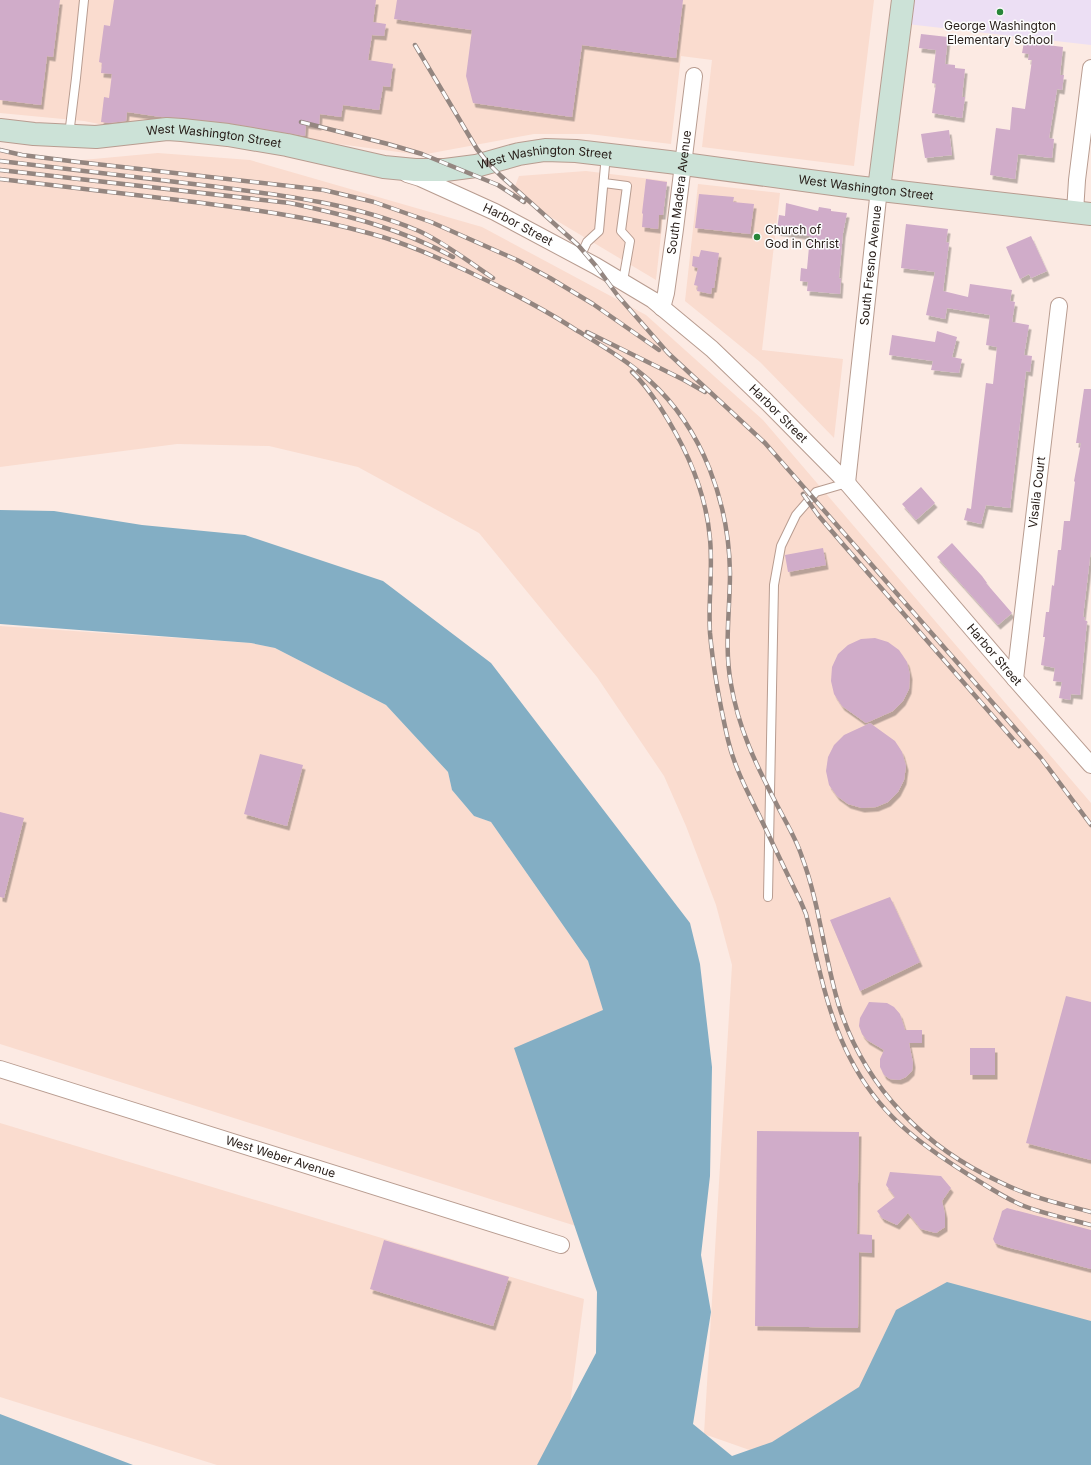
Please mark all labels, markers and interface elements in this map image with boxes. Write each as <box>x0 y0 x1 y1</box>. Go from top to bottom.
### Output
marker: George Washington Elementary School <box>995 7 1005 17</box>
place label: George Washington Elementary School <box>944 18 1056 47</box>
street label: West Washington Street <box>145 121 283 151</box>
street label: South Madera Avenue <box>663 129 694 255</box>
street label: West Washington Street <box>476 142 613 172</box>
street label: West Washington Street <box>797 171 934 203</box>
street label: Harbor Street <box>481 200 556 249</box>
street label: South Fresno Avenue <box>856 204 884 326</box>
place label: Church of God in Christ <box>765 222 839 251</box>
marker: Church of God in Christ <box>752 232 762 242</box>
street label: Harbor Street <box>746 381 811 446</box>
street label: Visalia Court <box>1025 456 1048 529</box>
street label: Harbor Street <box>964 620 1025 689</box>
street label: West Weber Avenue <box>224 1132 338 1181</box>

